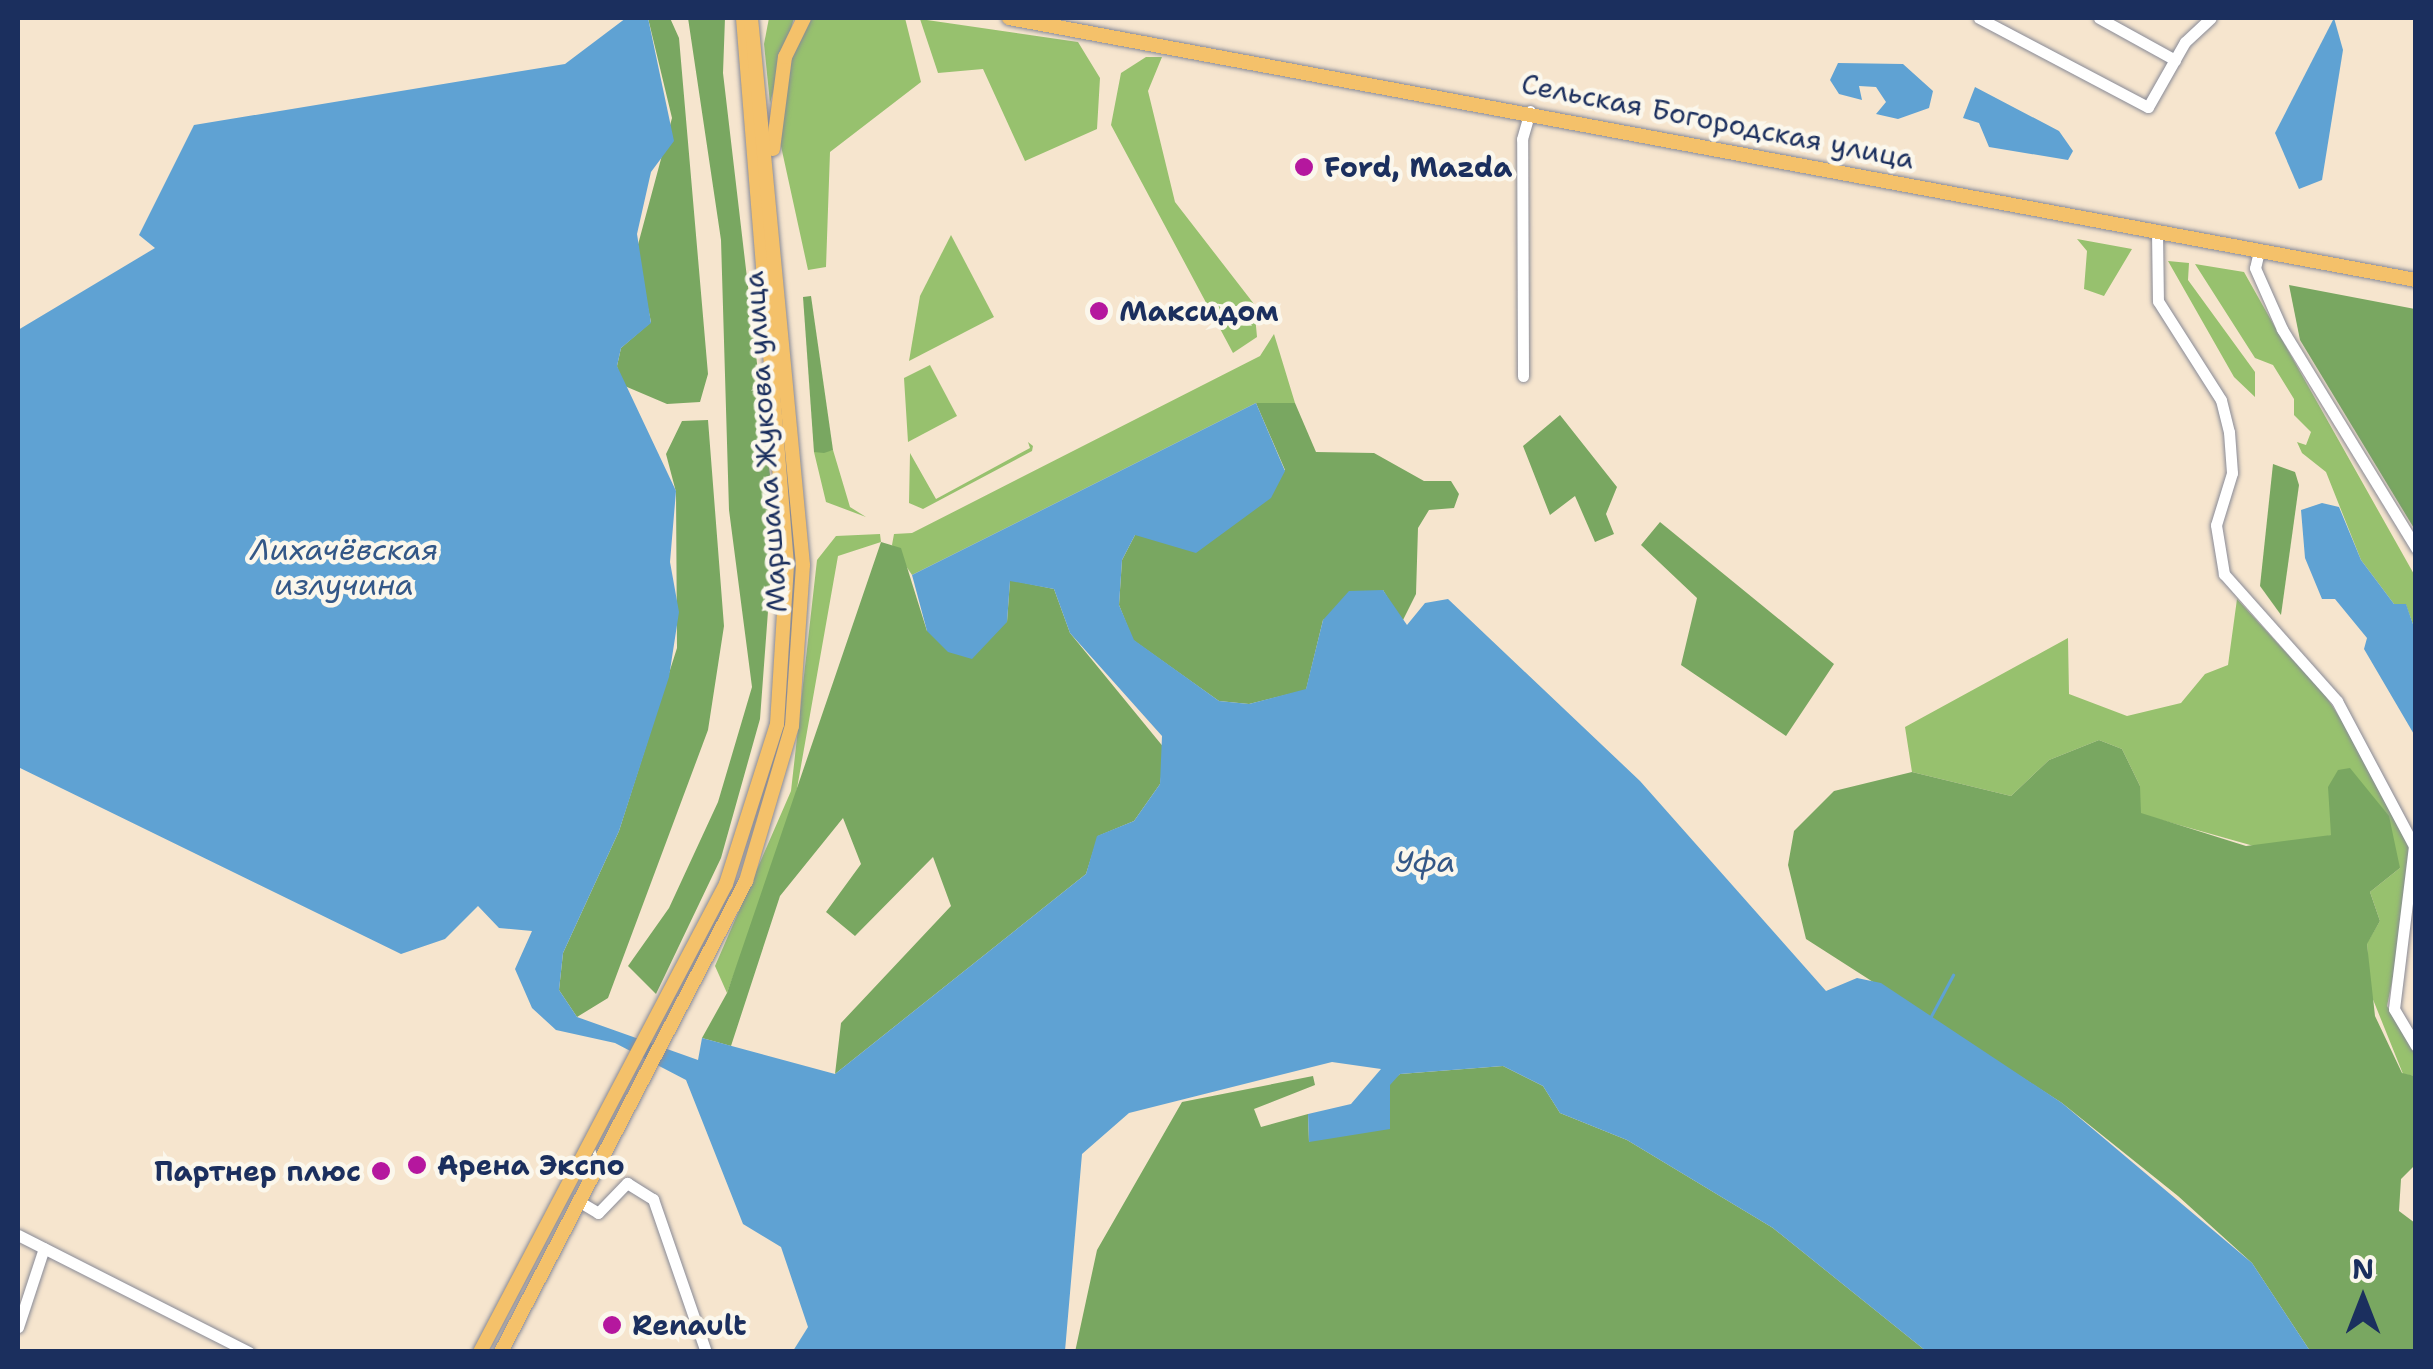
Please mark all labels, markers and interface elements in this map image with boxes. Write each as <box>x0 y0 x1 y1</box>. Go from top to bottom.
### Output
street label: Сельская Богородская улица <box>1519 66 1917 176</box>
place label: Ford, Mazda <box>1324 150 1512 184</box>
marker: Ford, Mazda <box>1293 156 1315 178</box>
street label: Маршала Жукова улица <box>736 270 794 614</box>
place label: Максидом <box>1119 294 1279 328</box>
marker: Максидом <box>1088 300 1110 322</box>
water label: Лихачёвская излучина <box>250 532 438 602</box>
water label: Уфа <box>1395 844 1455 880</box>
place label: Арена Экспо <box>437 1148 625 1182</box>
place label: Партнер плюс <box>154 1154 361 1188</box>
marker: Арена Экспо <box>406 1154 428 1176</box>
marker: Партнер плюс <box>370 1160 392 1182</box>
north arrow <box>2313 1249 2413 1349</box>
text: N <box>2352 1250 2374 1288</box>
place label: Renault <box>632 1308 747 1342</box>
marker: Renault <box>601 1314 623 1336</box>

